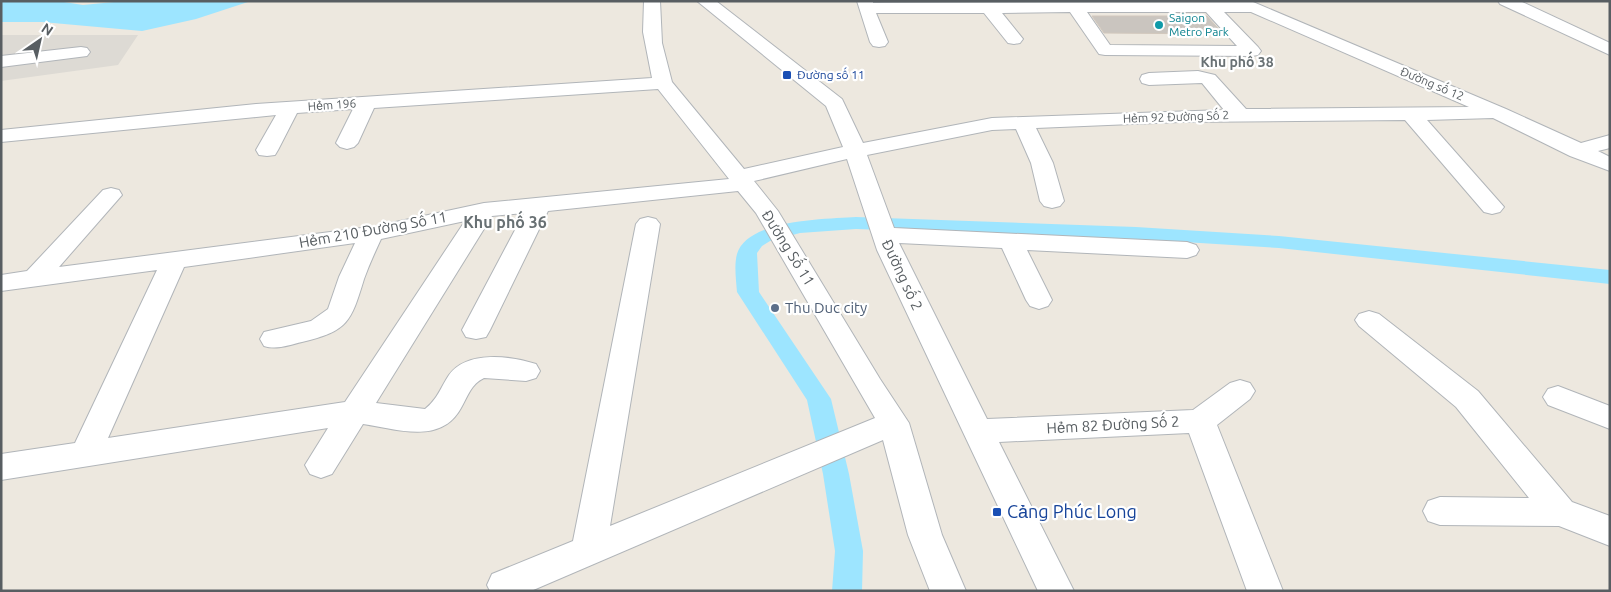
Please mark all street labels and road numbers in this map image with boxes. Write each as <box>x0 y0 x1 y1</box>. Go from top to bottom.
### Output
street label: Đường số 12 <box>1398 63 1466 103</box>
street label: Hẻm 196 <box>307 96 357 113</box>
street label: Hẻm 92 Đường Số 2 <box>1122 107 1229 125</box>
street label: Hẻm 210 Đường Số 11 <box>297 206 448 251</box>
street label: Đường Số 11 <box>758 206 820 289</box>
street label: Đường số 2 <box>879 236 928 313</box>
street label: Hẻm 82 Đường Số 2 <box>1046 411 1180 436</box>

